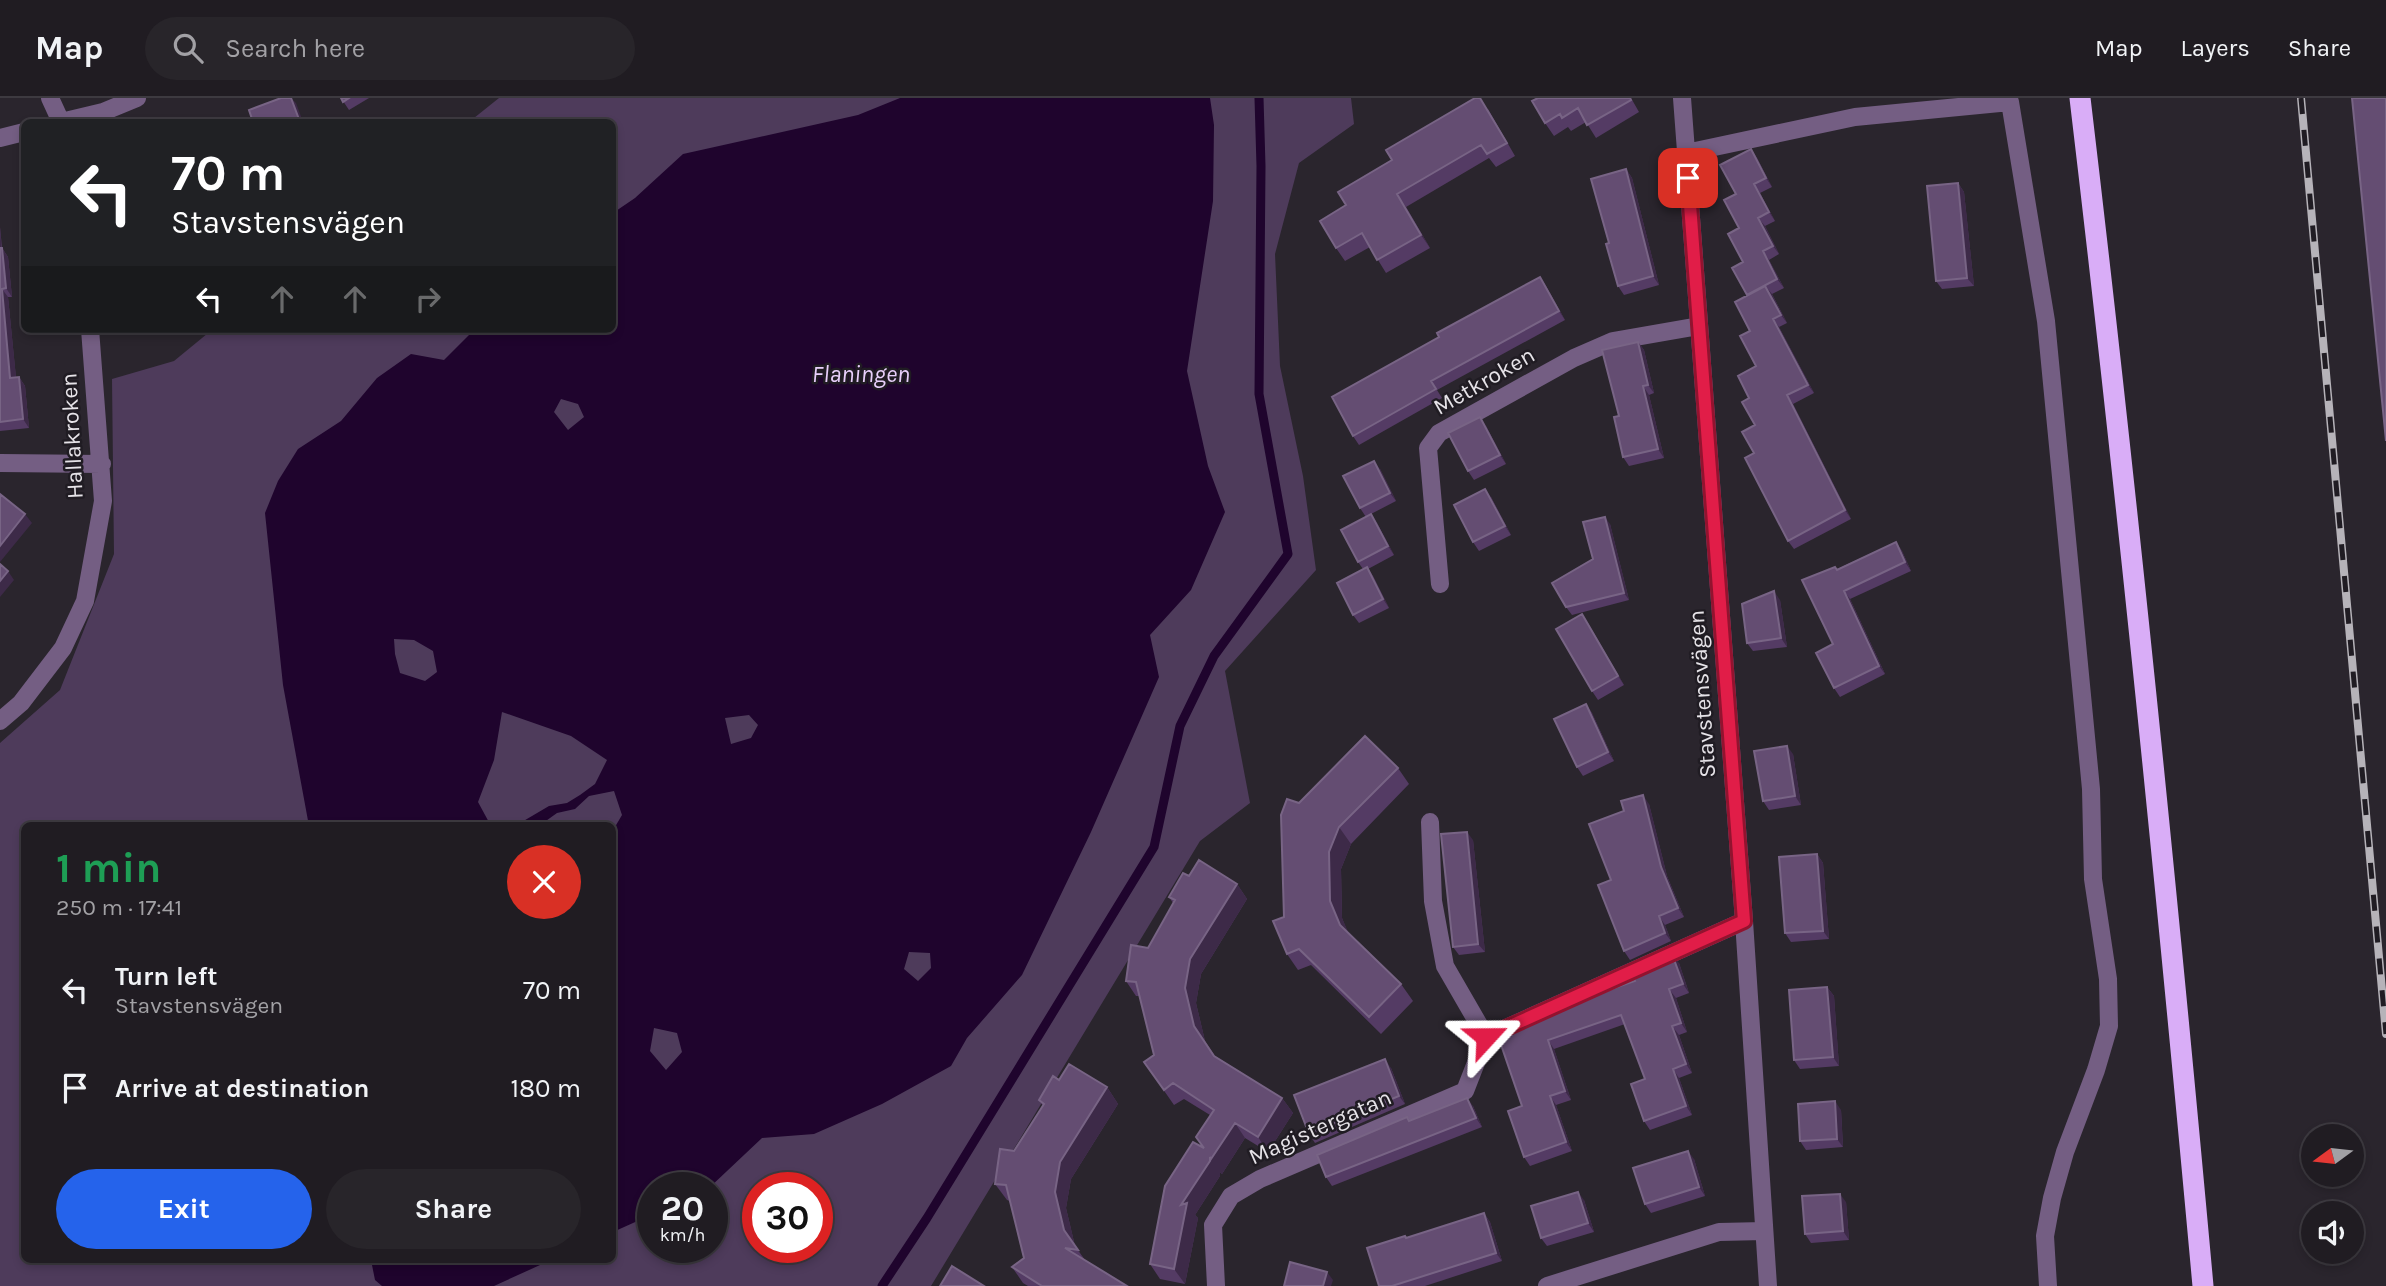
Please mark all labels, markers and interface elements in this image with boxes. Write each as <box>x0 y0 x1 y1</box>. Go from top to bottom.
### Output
search box <box>145 17 635 80</box>
text: Map <box>35 29 103 67</box>
icon: search <box>169 29 207 67</box>
text: Search here <box>225 33 365 64</box>
text: Map <box>2095 34 2143 62</box>
text: Layers <box>2181 34 2250 62</box>
text: Share <box>2288 34 2351 62</box>
text: 70 m <box>171 145 285 202</box>
icon: left <box>56 147 147 238</box>
pin <box>1658 148 1718 208</box>
icon: arrive <box>1669 159 1707 197</box>
text: Stavstensvägen <box>171 204 405 241</box>
icon: left <box>190 280 228 318</box>
icon: ahead <box>263 280 301 318</box>
icon: ahead <box>336 280 374 318</box>
icon: right <box>409 280 447 318</box>
street label: Metkroken <box>1429 341 1539 421</box>
water label: Flaningen <box>812 360 910 388</box>
street label: Hallakroken <box>55 372 89 500</box>
street label: Stavstensvägen <box>1683 609 1721 779</box>
text: 1 min <box>56 843 161 893</box>
button: close <box>507 845 581 919</box>
text: 250 m · 17:41 <box>56 894 182 921</box>
text: Turn left <box>115 961 217 992</box>
icon: left <box>56 971 94 1009</box>
text: 70 m <box>523 975 581 1006</box>
text: Stavstensvägen <box>115 992 283 1019</box>
position arrow <box>1449 1000 1523 1074</box>
icon: arrive <box>56 1069 94 1107</box>
text: Arrive at destination <box>115 1073 369 1104</box>
text: 180 m <box>511 1073 581 1104</box>
street label: Magistergatan <box>1244 1083 1396 1171</box>
north arrow <box>2301 1124 2364 1186</box>
map controls <box>2301 1124 2364 1264</box>
button: Exit <box>56 1169 312 1249</box>
button: Share <box>326 1169 581 1249</box>
speed limit sign: 30 <box>742 1172 833 1263</box>
text: 20 <box>661 1188 704 1229</box>
button: sound <box>2301 1201 2364 1264</box>
text: km/h <box>660 1224 705 1246</box>

